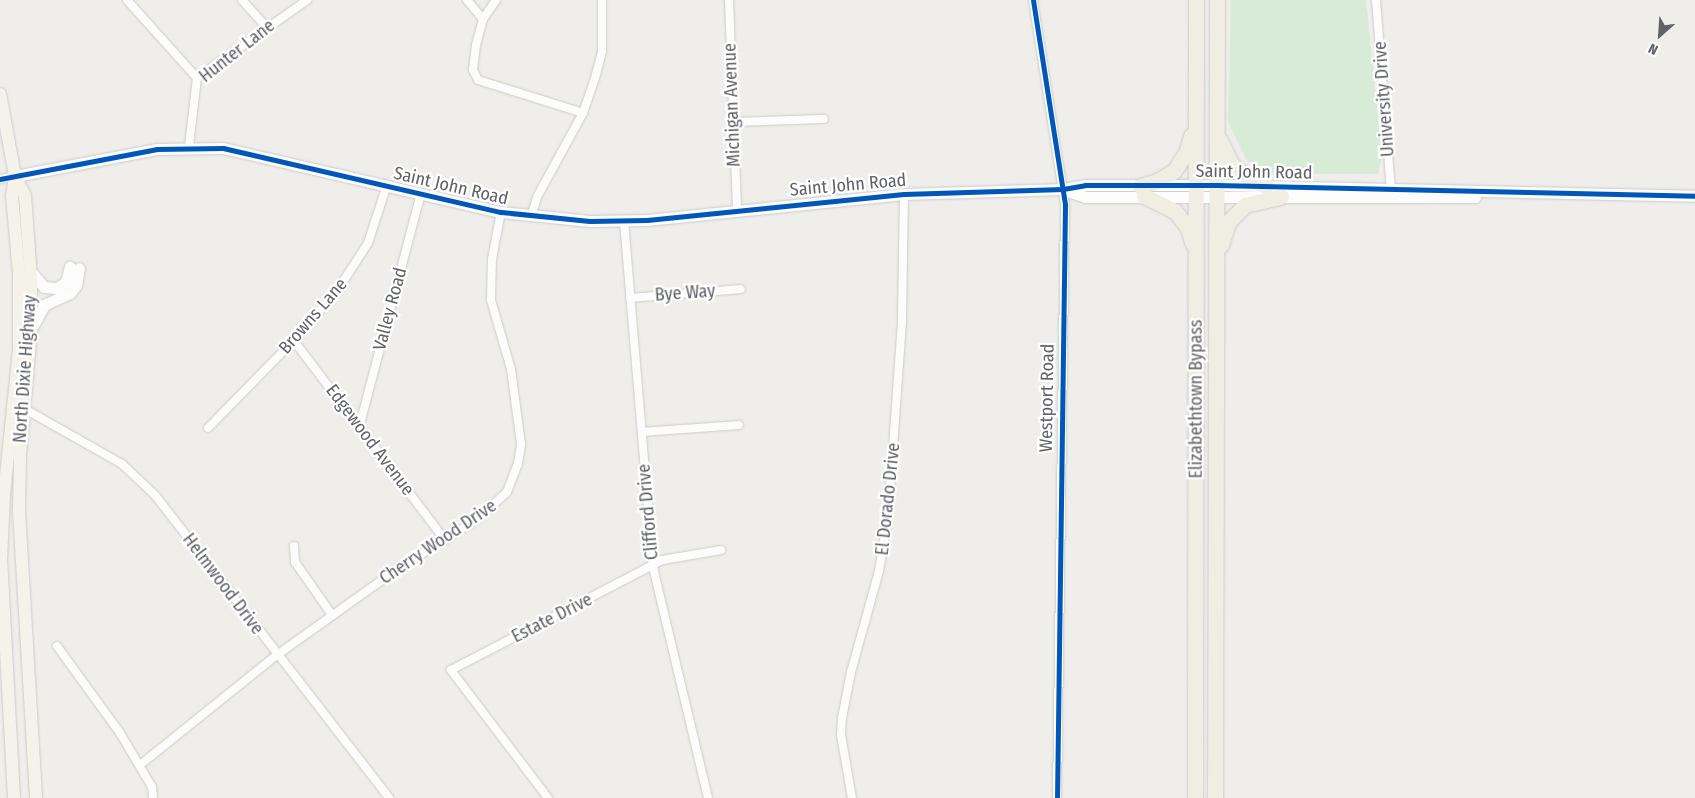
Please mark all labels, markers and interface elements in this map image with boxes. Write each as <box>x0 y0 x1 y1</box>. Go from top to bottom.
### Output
north arrow <box>1635 10 1685 60</box>
street label: Hunter Lane <box>195 15 279 87</box>
text: N <box>1646 39 1661 58</box>
street label: University Drive <box>1369 40 1399 158</box>
street label: Michigan Avenue <box>719 43 745 167</box>
street label: Saint John Road <box>1195 160 1313 184</box>
street label: Saint John Road <box>392 162 510 210</box>
street label: Saint John Road <box>789 169 907 201</box>
street label: Valley Road <box>369 265 411 353</box>
street label: Browns Lane <box>274 274 352 358</box>
street label: Bye Way <box>654 280 716 306</box>
street label: North Dixie Highway <box>9 294 41 444</box>
street label: Elizabethtown Bypass <box>1185 320 1207 478</box>
street label: Westport Road <box>1035 344 1059 452</box>
street label: Edgewood Avenue <box>321 380 419 500</box>
street label: El Dorado Drive <box>871 442 905 556</box>
street label: Clifford Drive <box>633 463 663 561</box>
street label: Cherry Wood Drive <box>375 495 501 589</box>
street label: Helmwood Drive <box>178 529 268 639</box>
street label: Estate Drive <box>508 589 596 647</box>

